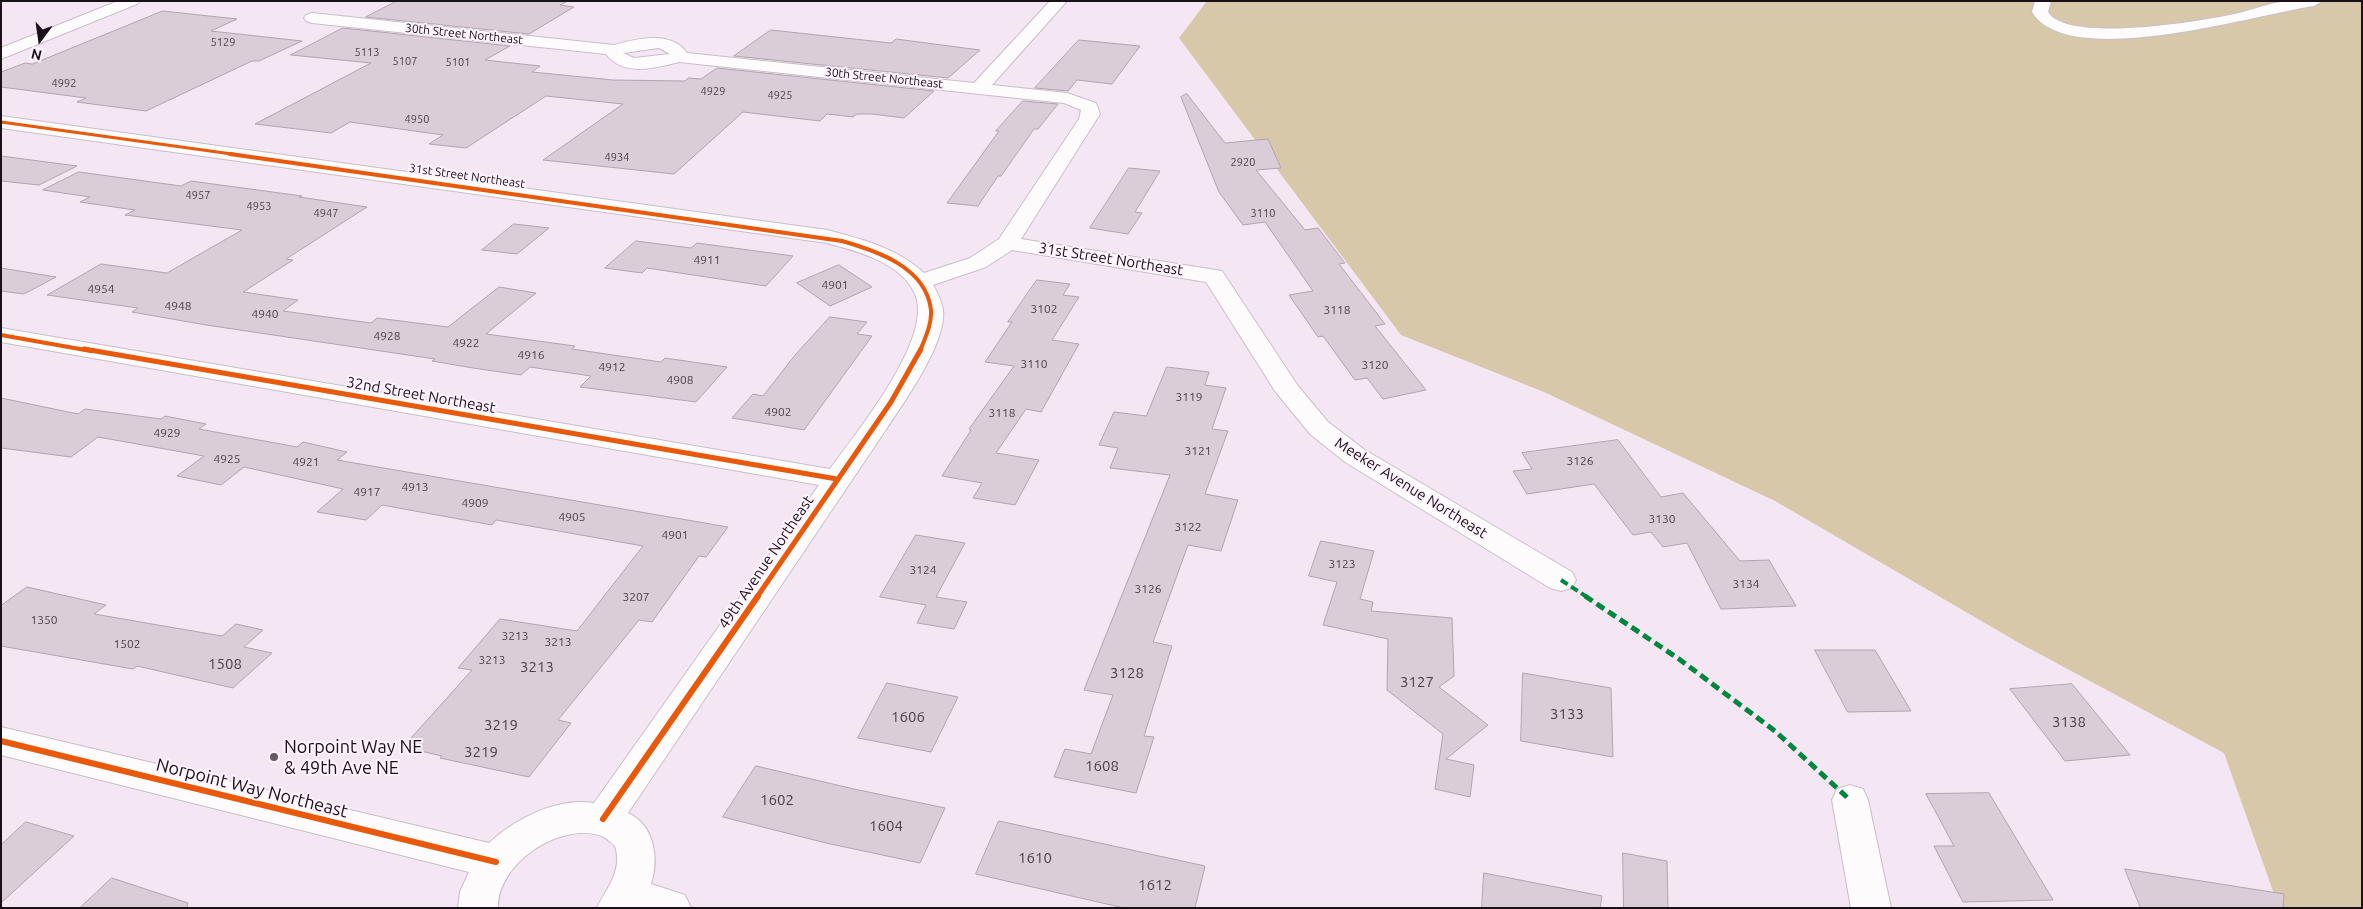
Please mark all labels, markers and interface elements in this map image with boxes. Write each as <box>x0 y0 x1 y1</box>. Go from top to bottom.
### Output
north arrow <box>15 15 65 65</box>
street label: 30th Street Northeast <box>404 21 524 47</box>
house number: 5129 <box>211 35 235 49</box>
house number: 5113 <box>355 45 379 59</box>
text: N <box>29 46 43 64</box>
house number: 5107 <box>393 54 417 68</box>
house number: 5101 <box>446 55 470 69</box>
street label: 30th Street Northeast <box>824 65 944 91</box>
house number: 4992 <box>52 76 76 90</box>
house number: 4929 <box>701 84 725 98</box>
house number: 4925 <box>768 88 792 102</box>
house number: 4950 <box>405 112 429 126</box>
house number: 4934 <box>605 150 629 164</box>
house number: 2920 <box>1231 155 1255 169</box>
street label: 31st Street Northeast <box>408 161 526 191</box>
house number: 4957 <box>186 188 210 202</box>
house number: 4953 <box>247 199 271 213</box>
house number: 4947 <box>314 206 338 220</box>
house number: 3110 <box>1251 206 1275 220</box>
street label: 31st Street Northeast <box>1037 239 1185 279</box>
house number: 4911 <box>693 253 721 267</box>
house number: 4901 <box>821 278 849 292</box>
house number: 4954 <box>87 282 115 296</box>
house number: 4948 <box>164 299 192 313</box>
house number: 3102 <box>1030 302 1058 316</box>
house number: 3118 <box>1323 303 1351 317</box>
house number: 4940 <box>251 307 279 321</box>
house number: 4928 <box>373 329 401 343</box>
house number: 4922 <box>452 336 480 350</box>
house number: 4916 <box>517 348 545 362</box>
house number: 3110 <box>1020 357 1048 371</box>
house number: 3120 <box>1361 358 1389 372</box>
house number: 4912 <box>598 360 626 374</box>
street label: 32nd Street Northeast <box>345 373 497 417</box>
house number: 4908 <box>666 373 694 387</box>
house number: 3119 <box>1175 390 1203 404</box>
house number: 4902 <box>764 405 792 419</box>
house number: 3118 <box>988 406 1016 420</box>
house number: 4929 <box>153 426 181 440</box>
street label: Meeker Avenue Northeast <box>1331 434 1491 542</box>
house number: 3121 <box>1184 444 1212 458</box>
house number: 4925 <box>213 452 241 466</box>
house number: 3126 <box>1566 454 1594 468</box>
house number: 4921 <box>292 455 320 469</box>
house number: 4913 <box>401 480 429 494</box>
house number: 4917 <box>353 485 381 499</box>
street label: 49th Avenue Northeast <box>715 492 817 632</box>
house number: 4909 <box>461 496 489 510</box>
house number: 4905 <box>558 510 586 524</box>
house number: 3130 <box>1648 512 1676 526</box>
house number: 3122 <box>1174 520 1202 534</box>
house number: 4901 <box>661 528 689 542</box>
house number: 3123 <box>1328 557 1356 571</box>
house number: 3124 <box>909 563 937 577</box>
house number: 3134 <box>1732 577 1760 591</box>
house number: 3126 <box>1134 582 1162 596</box>
house number: 3207 <box>622 590 650 604</box>
house number: 1350 <box>30 613 58 627</box>
house number: 3213 <box>501 629 529 643</box>
house number: 3213 <box>544 635 572 649</box>
house number: 1502 <box>113 637 141 651</box>
house number: 3213 <box>478 653 506 667</box>
house number: 1508 <box>208 655 242 673</box>
house number: 3213 <box>520 658 554 676</box>
house number: 3128 <box>1110 664 1144 682</box>
house number: 3127 <box>1400 673 1434 691</box>
house number: 3133 <box>1550 705 1584 723</box>
house number: 1606 <box>891 708 925 726</box>
house number: 3138 <box>2052 713 2086 731</box>
house number: 3219 <box>484 716 518 734</box>
place label: Norpoint Way NE & 49th Ave NE <box>284 736 422 779</box>
house number: 3219 <box>464 743 498 761</box>
marker: Norpoint Way NE & 49th Ave NE <box>268 751 280 763</box>
street label: Norpoint Way Northeast <box>154 754 350 822</box>
house number: 1608 <box>1085 757 1119 775</box>
house number: 1602 <box>760 791 794 809</box>
house number: 1604 <box>869 817 903 835</box>
house number: 1610 <box>1018 849 1052 867</box>
house number: 1612 <box>1138 876 1172 894</box>

